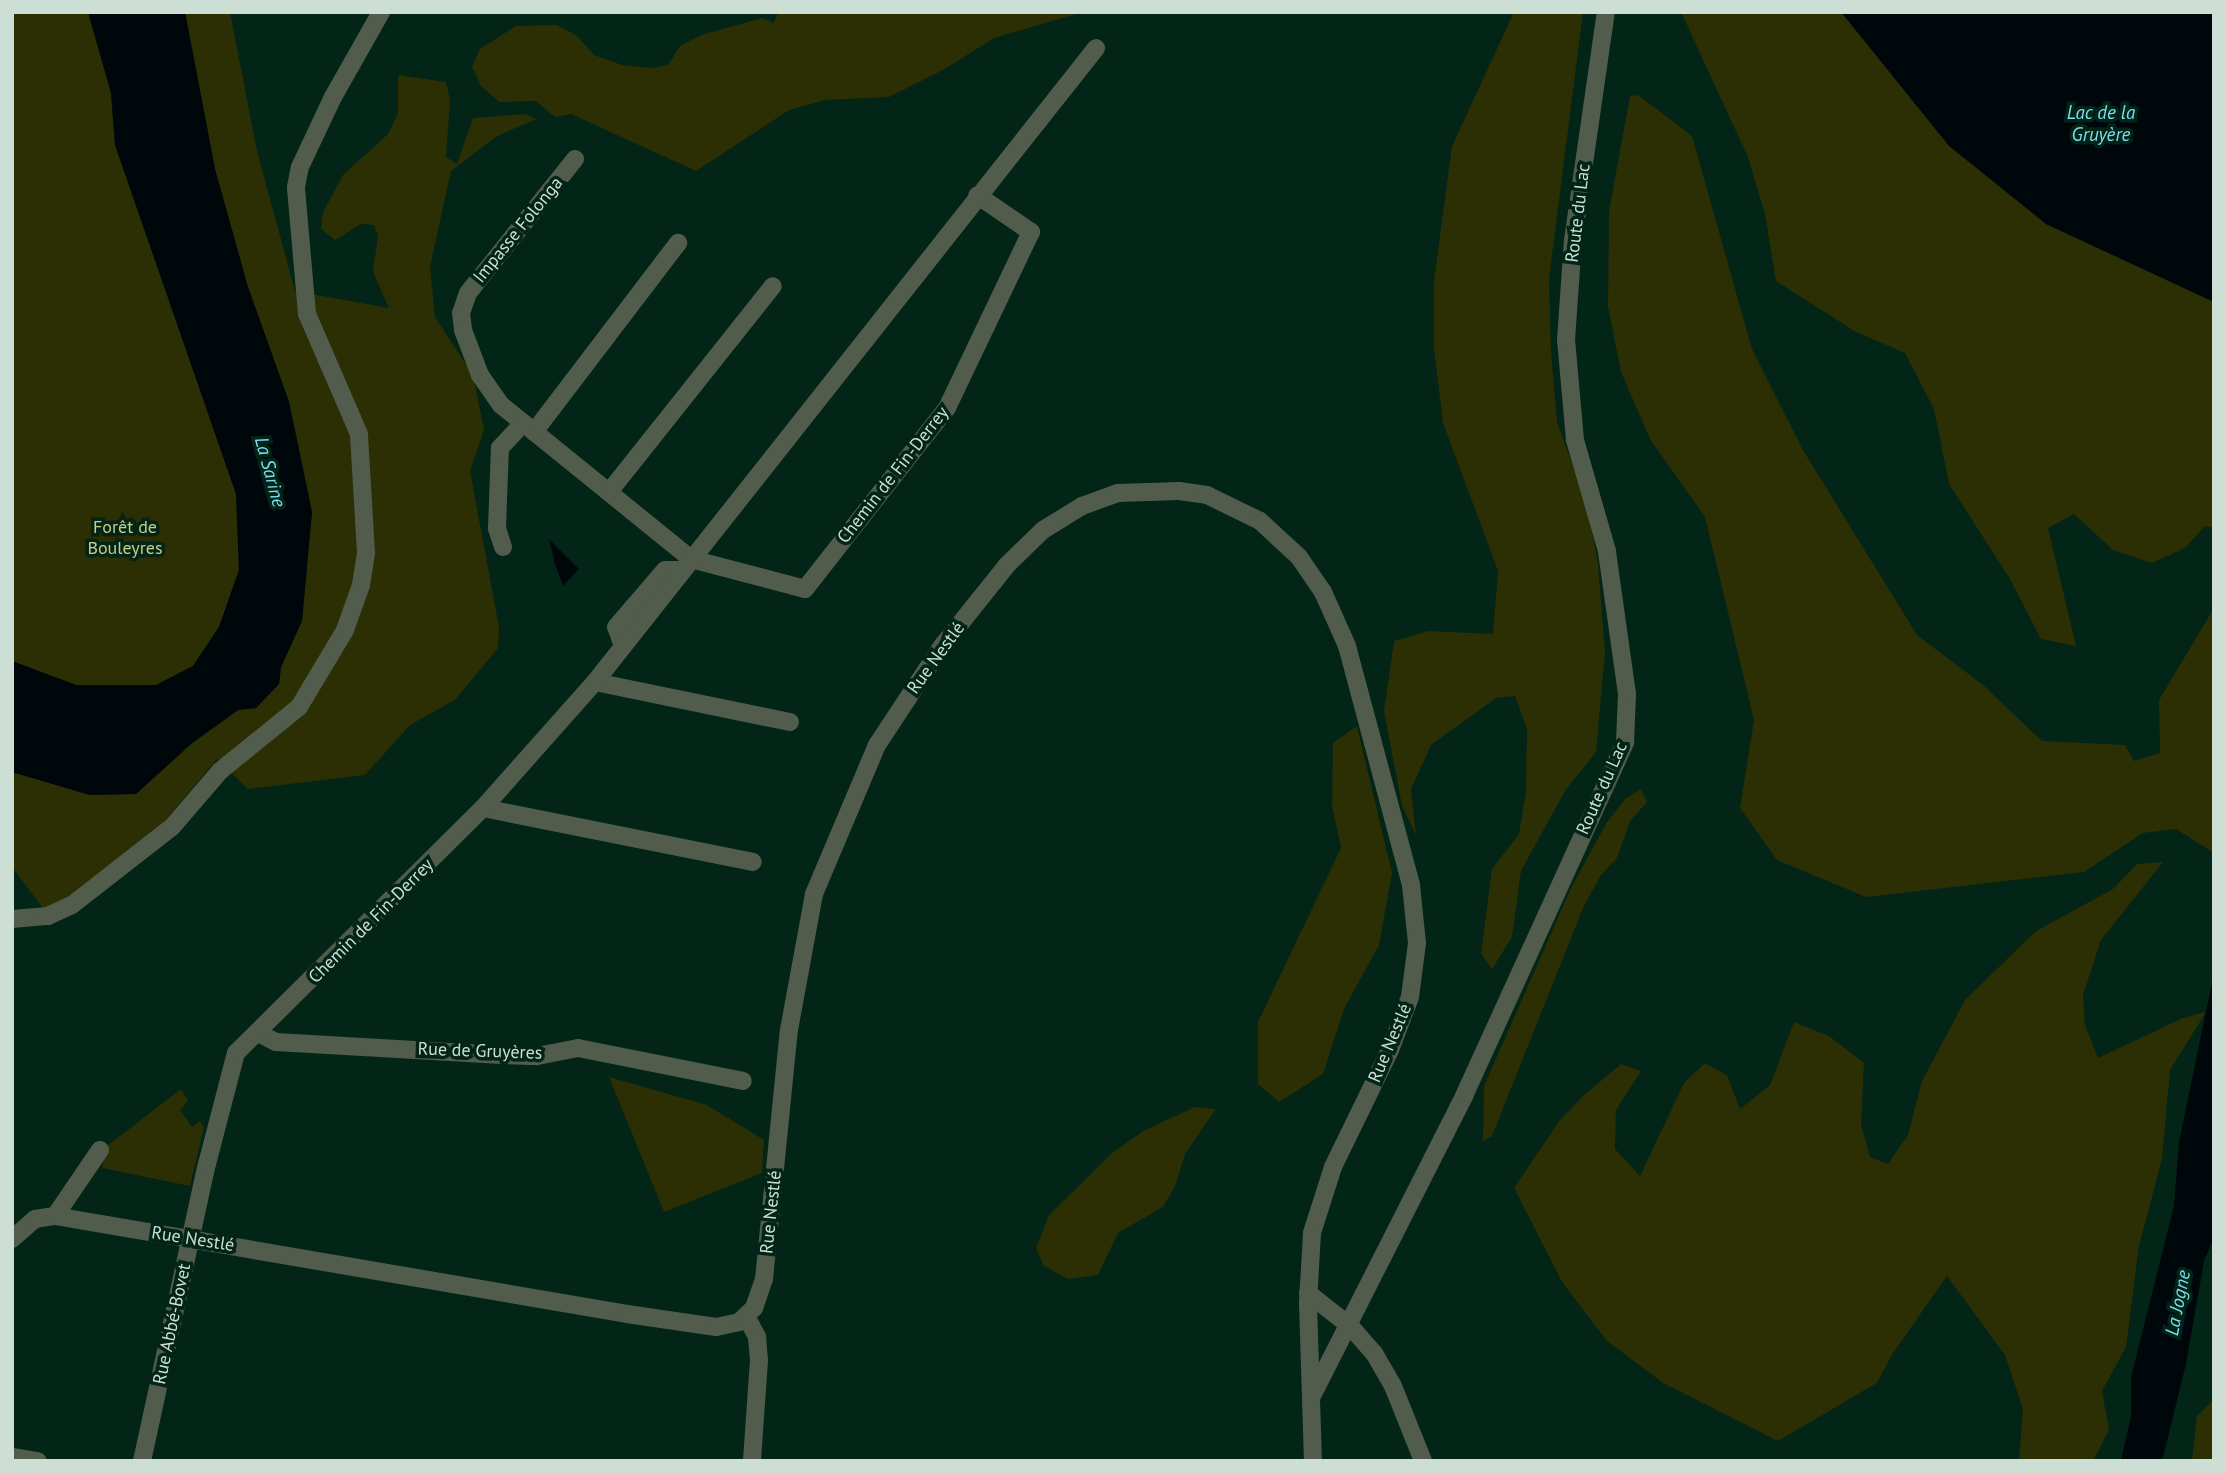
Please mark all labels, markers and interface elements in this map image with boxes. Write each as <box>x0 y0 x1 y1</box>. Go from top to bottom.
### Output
water label: Lac de la Gruyère <box>2067 102 2135 146</box>
street label: Route du Lac <box>1561 162 1595 264</box>
street label: Impasse Folonga <box>469 173 567 287</box>
street label: Chemin de Fin-Derrey <box>833 402 953 548</box>
water label: La Sarine <box>250 434 290 510</box>
park label: Forêt de Bouleyres <box>87 517 163 560</box>
street label: Rue Nestlé <box>903 618 969 698</box>
street label: Route du Lac <box>1572 738 1632 838</box>
street label: Chemin de Fin-Derrey <box>304 854 438 988</box>
street label: Rue Nestlé <box>1364 1000 1416 1086</box>
street label: Rue de Gruyères <box>417 1038 543 1064</box>
street label: Rue Nestlé <box>756 1169 786 1255</box>
street label: Rue Nestlé <box>150 1222 236 1256</box>
street label: Rue Abbé-Bovet <box>149 1261 195 1387</box>
water label: La Jogne <box>2161 1268 2195 1338</box>

